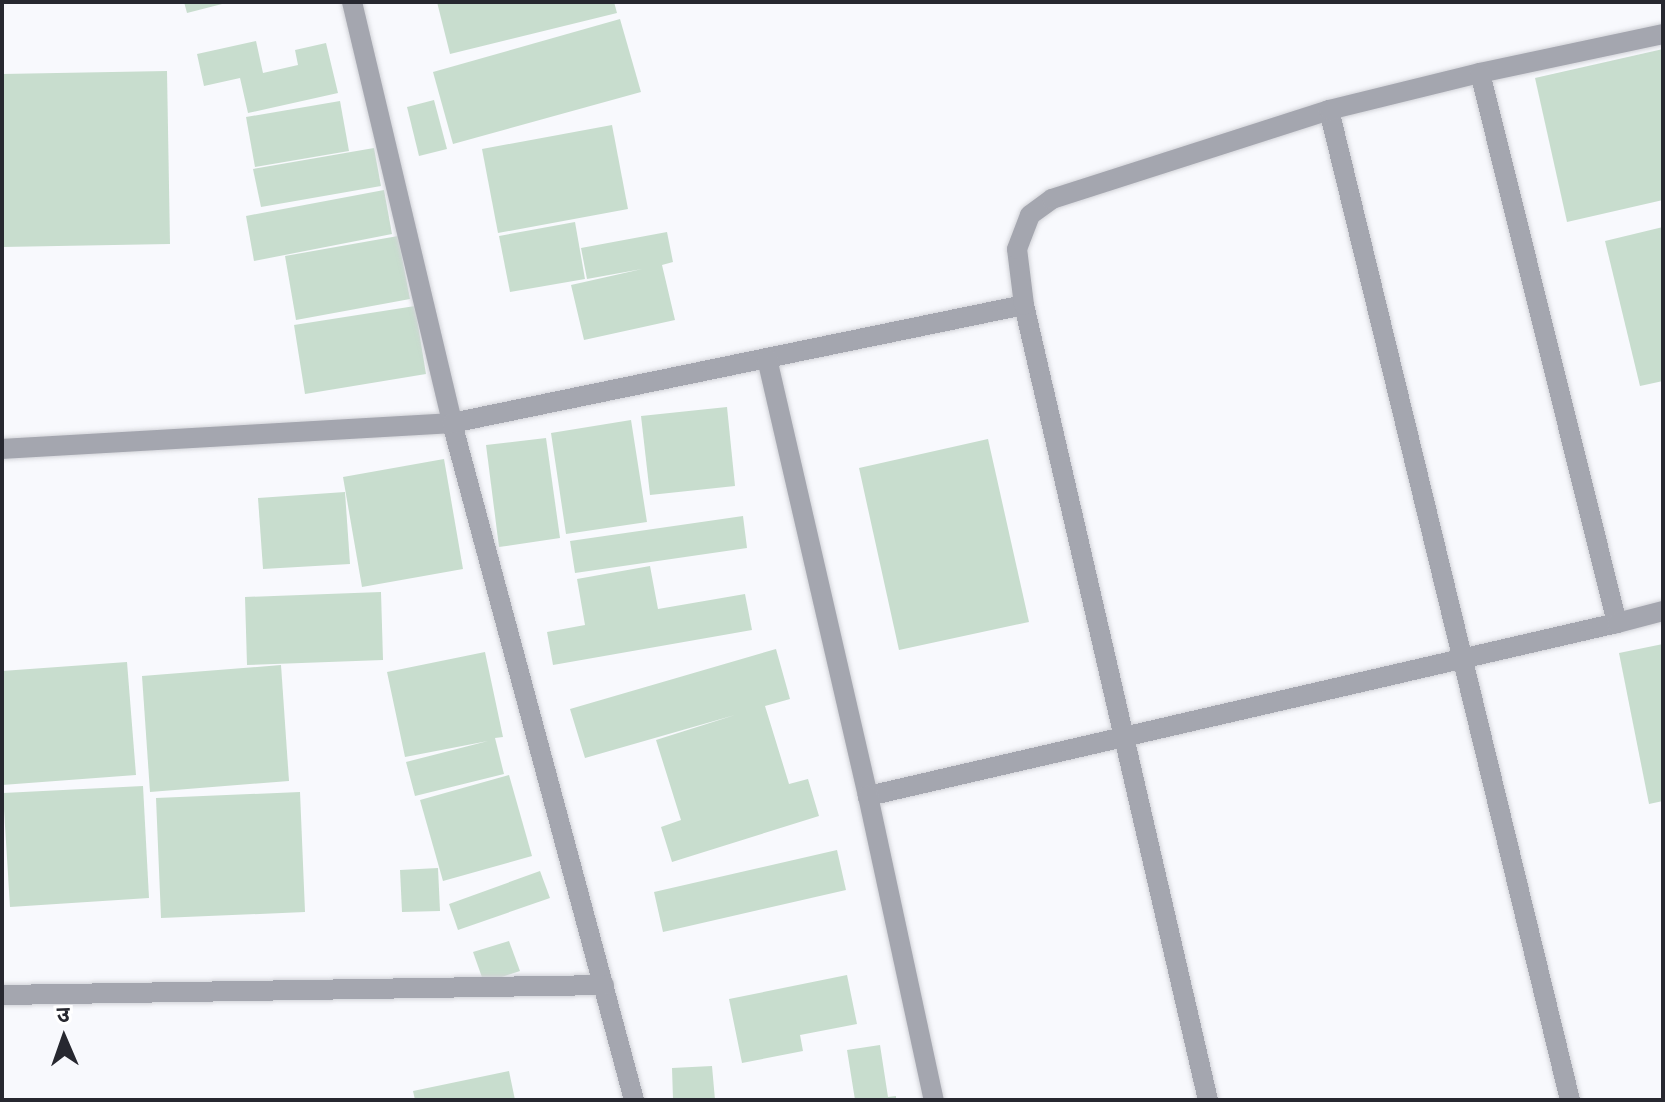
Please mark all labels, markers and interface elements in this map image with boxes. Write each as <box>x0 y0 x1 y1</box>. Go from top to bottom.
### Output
north arrow <box>24 998 104 1078</box>
text: उ <box>56 999 70 1029</box>

